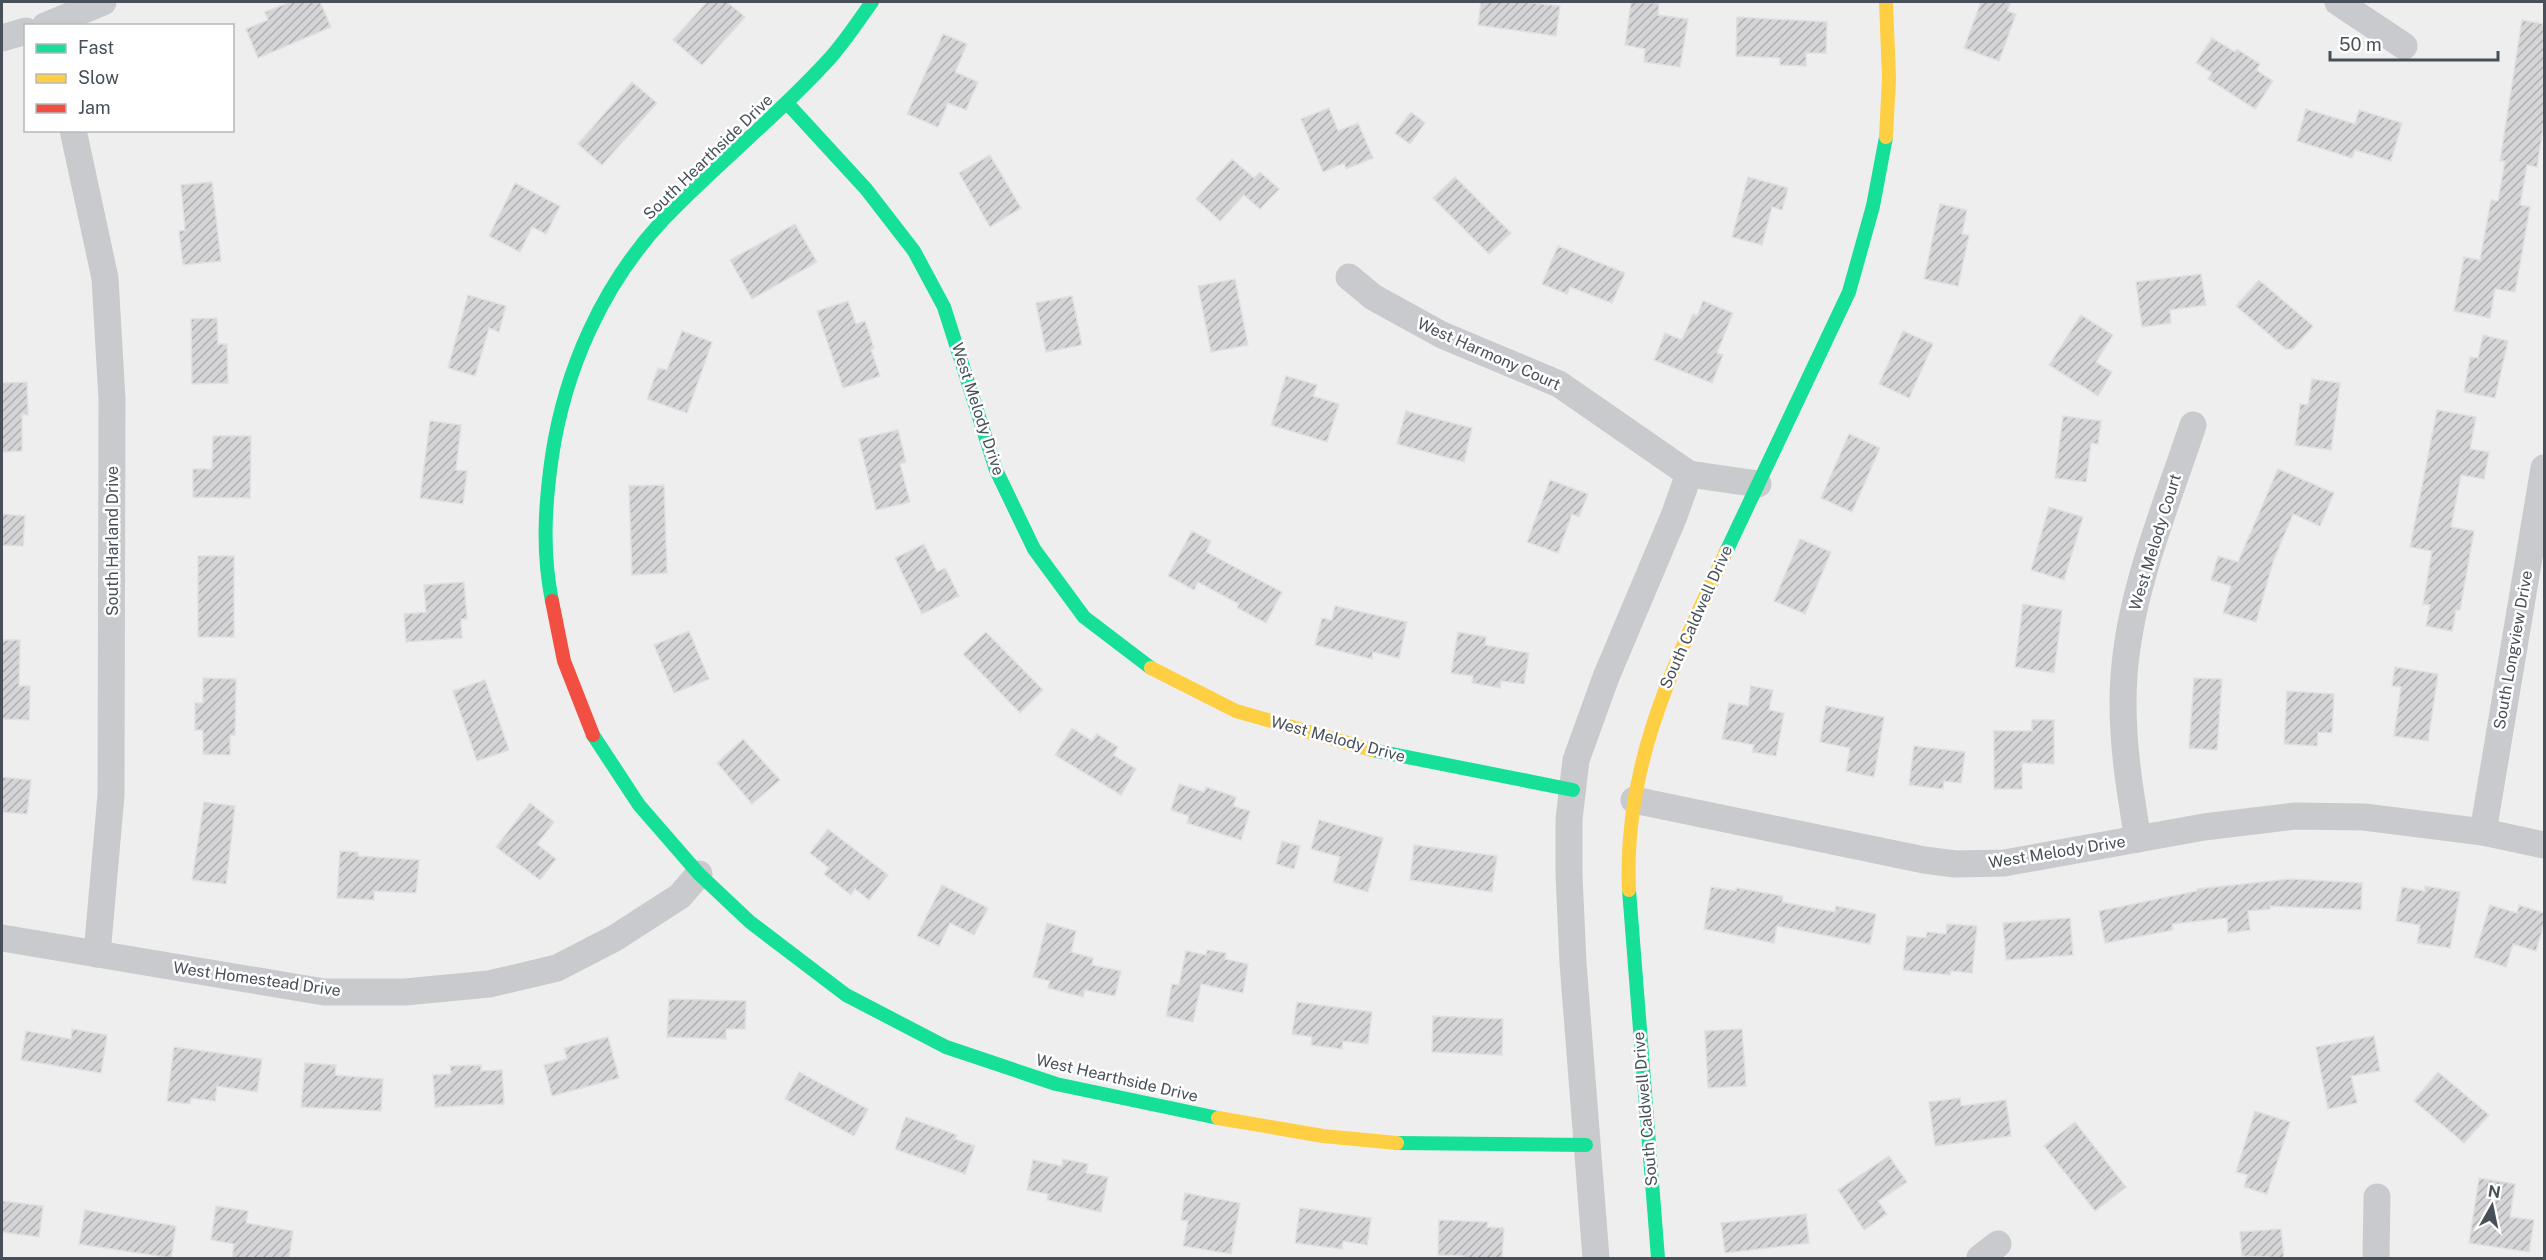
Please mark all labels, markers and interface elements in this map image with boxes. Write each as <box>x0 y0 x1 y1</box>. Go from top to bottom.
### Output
legend <box>24 24 234 132</box>
scale bar <box>2330 24 2498 62</box>
text: 50 m <box>2339 34 2382 55</box>
text: Fast <box>78 37 114 58</box>
text: Slow <box>78 67 119 88</box>
street label: South Hearthside Drive <box>639 90 777 224</box>
text: Jam <box>78 97 111 118</box>
street label: West Harmony Court <box>1414 314 1564 394</box>
street label: West Melody Drive <box>948 340 1008 478</box>
street label: South Harland Drive <box>103 466 122 616</box>
street label: West Melody Court <box>2125 471 2185 613</box>
street label: South Caldwell Drive <box>1656 542 1736 692</box>
street label: South Longview Drive <box>2490 569 2536 731</box>
street label: West Melody Drive <box>1269 712 1407 766</box>
street label: West Melody Drive <box>1987 832 2127 872</box>
street label: West Homestead Drive <box>172 958 342 1000</box>
street label: South Caldwell Drive <box>1629 1031 1661 1187</box>
street label: West Hearthside Drive <box>1034 1050 1200 1106</box>
north arrow <box>2462 1176 2522 1236</box>
text: N <box>2487 1181 2502 1202</box>

